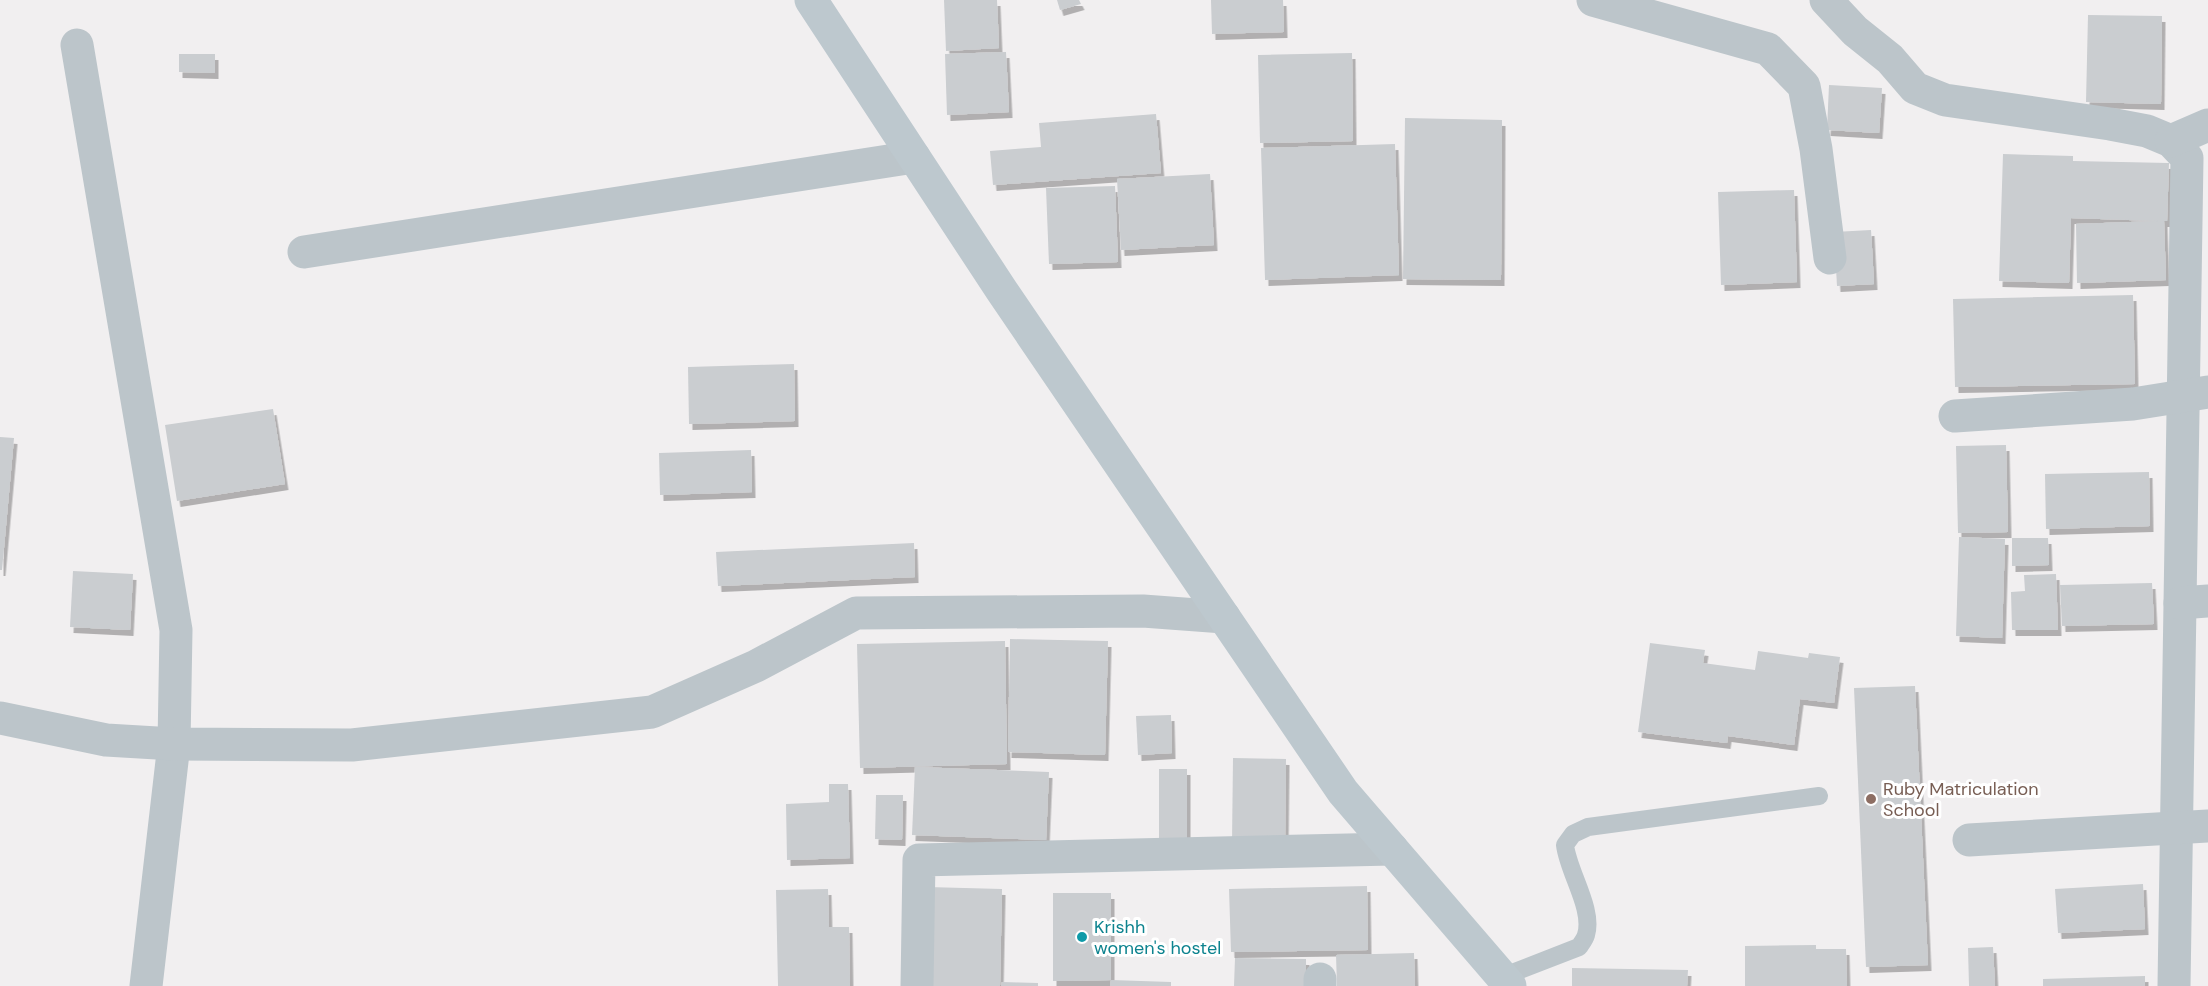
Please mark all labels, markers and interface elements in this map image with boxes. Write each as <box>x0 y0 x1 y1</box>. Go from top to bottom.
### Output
place label: Ruby Matriculation School <box>1883 777 2039 822</box>
marker: Ruby Matriculation School <box>1864 792 1878 806</box>
place label: Krishh women's hostel <box>1094 915 1221 960</box>
marker: Krishh women's hostel <box>1075 930 1089 944</box>

